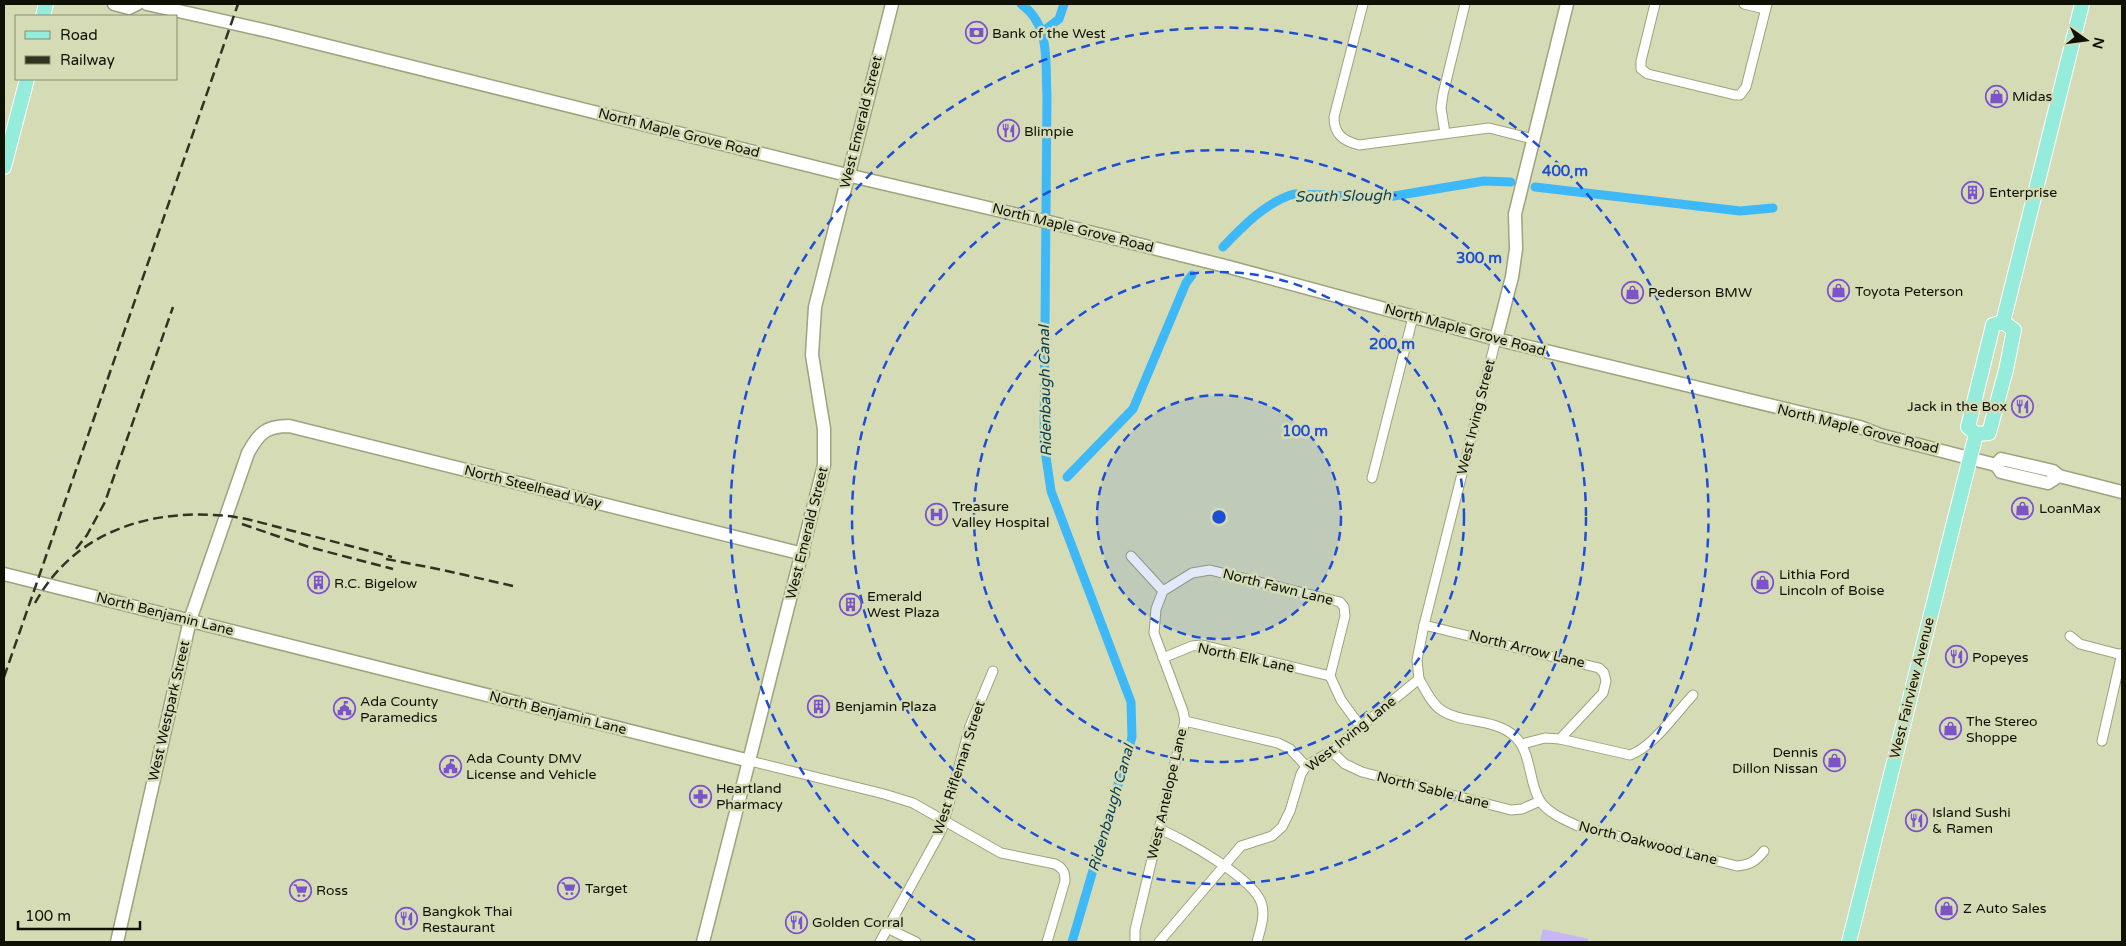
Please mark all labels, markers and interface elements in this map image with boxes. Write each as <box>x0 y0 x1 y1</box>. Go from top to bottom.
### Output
legend <box>15 15 178 80</box>
north arrow <box>2061 15 2111 65</box>
bank icon: Bank of the West <box>964 21 988 45</box>
place label: Bank of the West <box>992 25 1106 42</box>
text: Road <box>60 26 98 44</box>
text: N <box>2089 36 2108 51</box>
text: Railway <box>60 51 115 69</box>
street label: West Emerald Street <box>836 53 886 190</box>
shop icon: Midas <box>1984 84 2008 108</box>
place label: Midas <box>2012 88 2053 105</box>
street label: North Maple Grove Road <box>596 105 762 161</box>
restaurant icon: Blimpie <box>996 119 1020 143</box>
place label: Blimpie <box>1024 123 1074 140</box>
text: 400 m <box>1542 162 1588 180</box>
building icon: Enterprise <box>1961 180 1985 204</box>
place label: Enterprise <box>1989 184 2057 201</box>
water label: South Slough <box>1295 186 1392 206</box>
street label: North Maple Grove Road <box>990 200 1156 256</box>
text: 300 m <box>1456 249 1502 267</box>
shop icon: Toyota Peterson <box>1827 279 1851 303</box>
shop icon: Pederson BMW <box>1620 280 1644 304</box>
place label: Toyota Peterson <box>1855 283 1963 300</box>
place label: Pederson BMW <box>1648 284 1752 301</box>
street label: North Maple Grove Road <box>1383 300 1547 360</box>
water label: Ridenbaugh Canal <box>1035 323 1055 457</box>
text: 200 m <box>1369 335 1415 353</box>
street label: West Irving Street <box>1453 357 1499 476</box>
restaurant icon: Jack in the Box <box>2011 394 2035 418</box>
place label: Jack in the Box <box>1907 398 2007 415</box>
street label: North Maple Grove Road <box>1775 401 1941 457</box>
text: 100 m <box>1282 422 1328 440</box>
street label: North Steelhead Way <box>463 462 604 512</box>
street label: West Emerald Street <box>782 464 832 601</box>
shop icon: LoanMax <box>2011 496 2035 520</box>
place label: Treasure Valley Hospital <box>952 498 1049 531</box>
place label: LoanMax <box>2039 500 2101 517</box>
hospital icon: Treasure Valley Hospital <box>924 502 948 526</box>
centre of rings <box>1210 508 1228 526</box>
street label: North Fawn Lane <box>1221 565 1335 609</box>
place label: Lithia Ford Lincoln of Boise <box>1779 566 1884 599</box>
shop icon: Lithia Ford Lincoln of Boise <box>1751 570 1775 594</box>
building icon: R.C. Bigelow <box>306 571 330 595</box>
place label: R.C. Bigelow <box>334 575 417 592</box>
place label: Emerald West Plaza <box>867 588 940 621</box>
street label: North Benjamin Lane <box>95 589 235 639</box>
building icon: Emerald West Plaza <box>839 592 863 616</box>
street label: West Fairview Avenue <box>1886 616 1938 760</box>
street label: North Arrow Lane <box>1467 626 1587 672</box>
street label: West Westpark Street <box>145 638 194 783</box>
street label: North Elk Lane <box>1196 639 1296 677</box>
restaurant icon: Popeyes <box>1944 645 1968 669</box>
place label: Popeyes <box>1972 649 2029 666</box>
street label: North Benjamin Lane <box>488 688 628 738</box>
place label: Ada County Paramedics <box>360 693 439 726</box>
street label: West Irving Lane <box>1303 693 1399 775</box>
building icon: Benjamin Plaza <box>807 694 831 718</box>
public building icon: Ada County Paramedics <box>332 697 356 721</box>
place label: Benjamin Plaza <box>835 698 937 715</box>
street label: West Rifleman Street <box>929 698 989 837</box>
place label: The Stereo Shoppe <box>1966 713 2038 746</box>
shop icon: The Stereo Shoppe <box>1938 717 1962 741</box>
street label: West Antelope Lane <box>1144 727 1190 861</box>
water label: Ridenbaugh Canal <box>1084 740 1138 874</box>
place label: Dennis Dillon Nissan <box>1732 744 1818 777</box>
shop icon: Dennis Dillon Nissan <box>1822 748 1846 772</box>
place label: Ada County DMV License and Vehicle <box>466 750 596 783</box>
public building icon: Ada County DMV License and Vehicle <box>438 754 462 778</box>
street label: North Sable Lane <box>1375 768 1491 812</box>
place label: Heartland Pharmacy <box>716 780 783 813</box>
pharmacy icon: Heartland Pharmacy <box>688 784 712 808</box>
place label: Island Sushi & Ramen <box>1932 804 2011 837</box>
restaurant icon: Island Sushi & Ramen <box>1904 808 1928 832</box>
street label: North Oakwood Lane <box>1577 818 1719 868</box>
supermarket icon: Target <box>557 876 581 900</box>
supermarket icon: Ross <box>288 878 312 902</box>
place label: Target <box>585 880 628 897</box>
place label: Ross <box>316 882 348 899</box>
shop icon: Z Auto Sales <box>1935 896 1959 920</box>
scale bar <box>18 898 140 930</box>
place label: Z Auto Sales <box>1963 900 2047 917</box>
place label: Bangkok Thai Restaurant <box>422 903 513 936</box>
text: 100 m <box>25 907 71 925</box>
restaurant icon: Bangkok Thai Restaurant <box>394 907 418 931</box>
restaurant icon: Golden Corral <box>784 910 808 934</box>
place label: Golden Corral <box>812 914 904 931</box>

